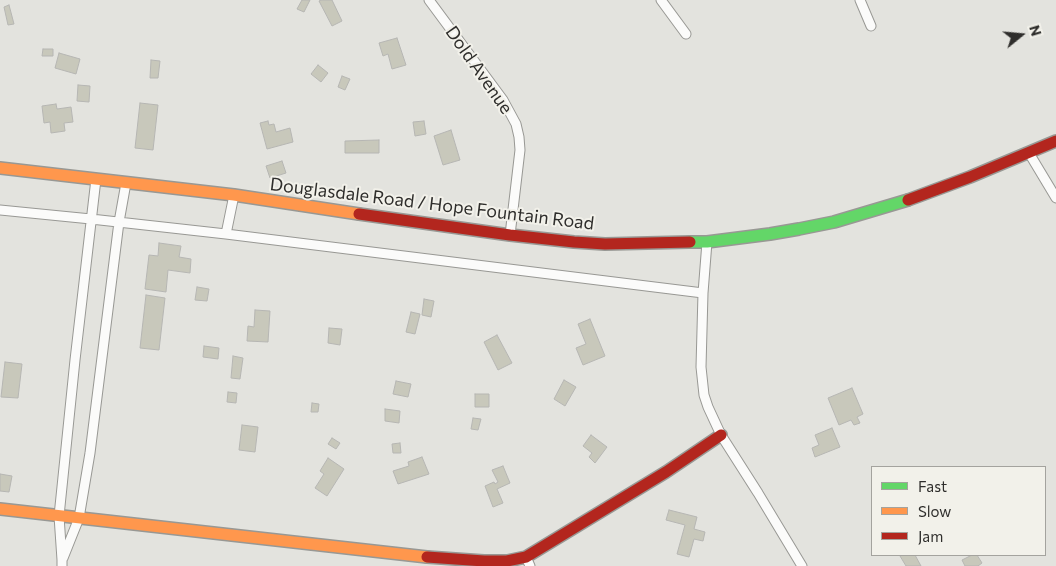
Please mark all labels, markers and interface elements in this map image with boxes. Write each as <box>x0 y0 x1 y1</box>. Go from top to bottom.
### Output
north arrow <box>996 10 1046 60</box>
street label: Dold Avenue <box>441 22 517 118</box>
text: N <box>1026 23 1045 38</box>
street label: Douglasdale Road / Hope Fountain Road <box>269 173 595 235</box>
legend <box>871 466 1046 556</box>
text: Fast <box>918 477 947 495</box>
text: Slow <box>918 502 951 520</box>
text: Jam <box>918 527 943 545</box>

